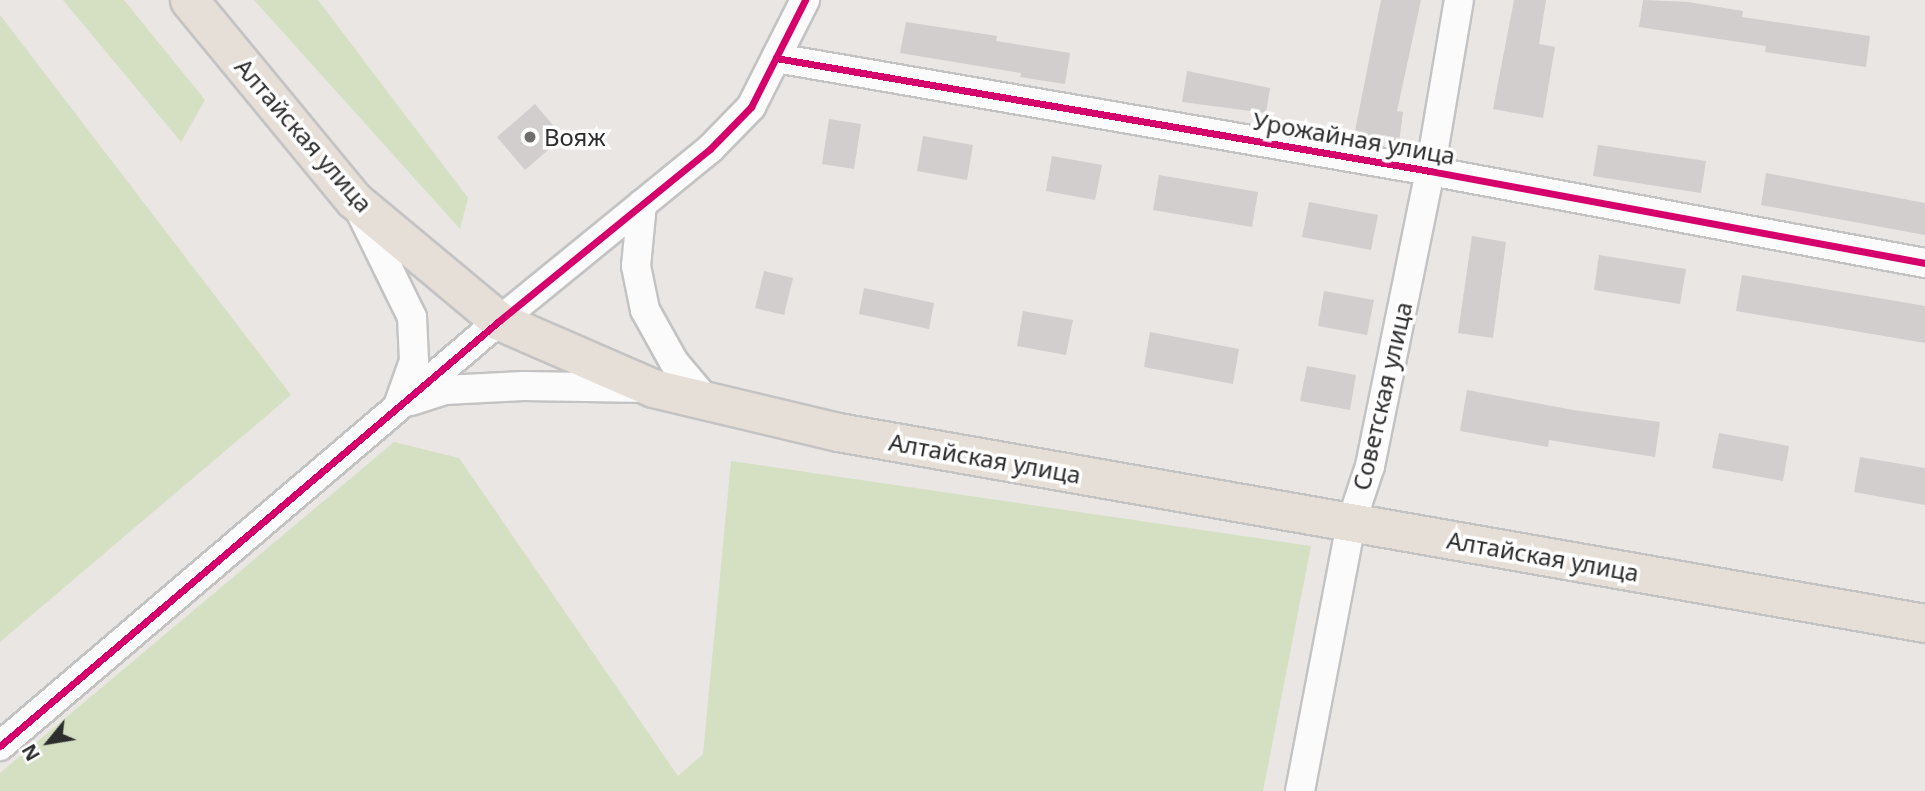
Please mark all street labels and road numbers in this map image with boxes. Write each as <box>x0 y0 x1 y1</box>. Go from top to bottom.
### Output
street label: Алтайская улица <box>229 52 379 218</box>
street label: Урожайная улица <box>1251 106 1457 170</box>
street label: Советская улица <box>1346 299 1418 493</box>
street label: Алтайская улица <box>887 427 1083 489</box>
street label: Алтайская улица <box>1445 525 1641 587</box>

